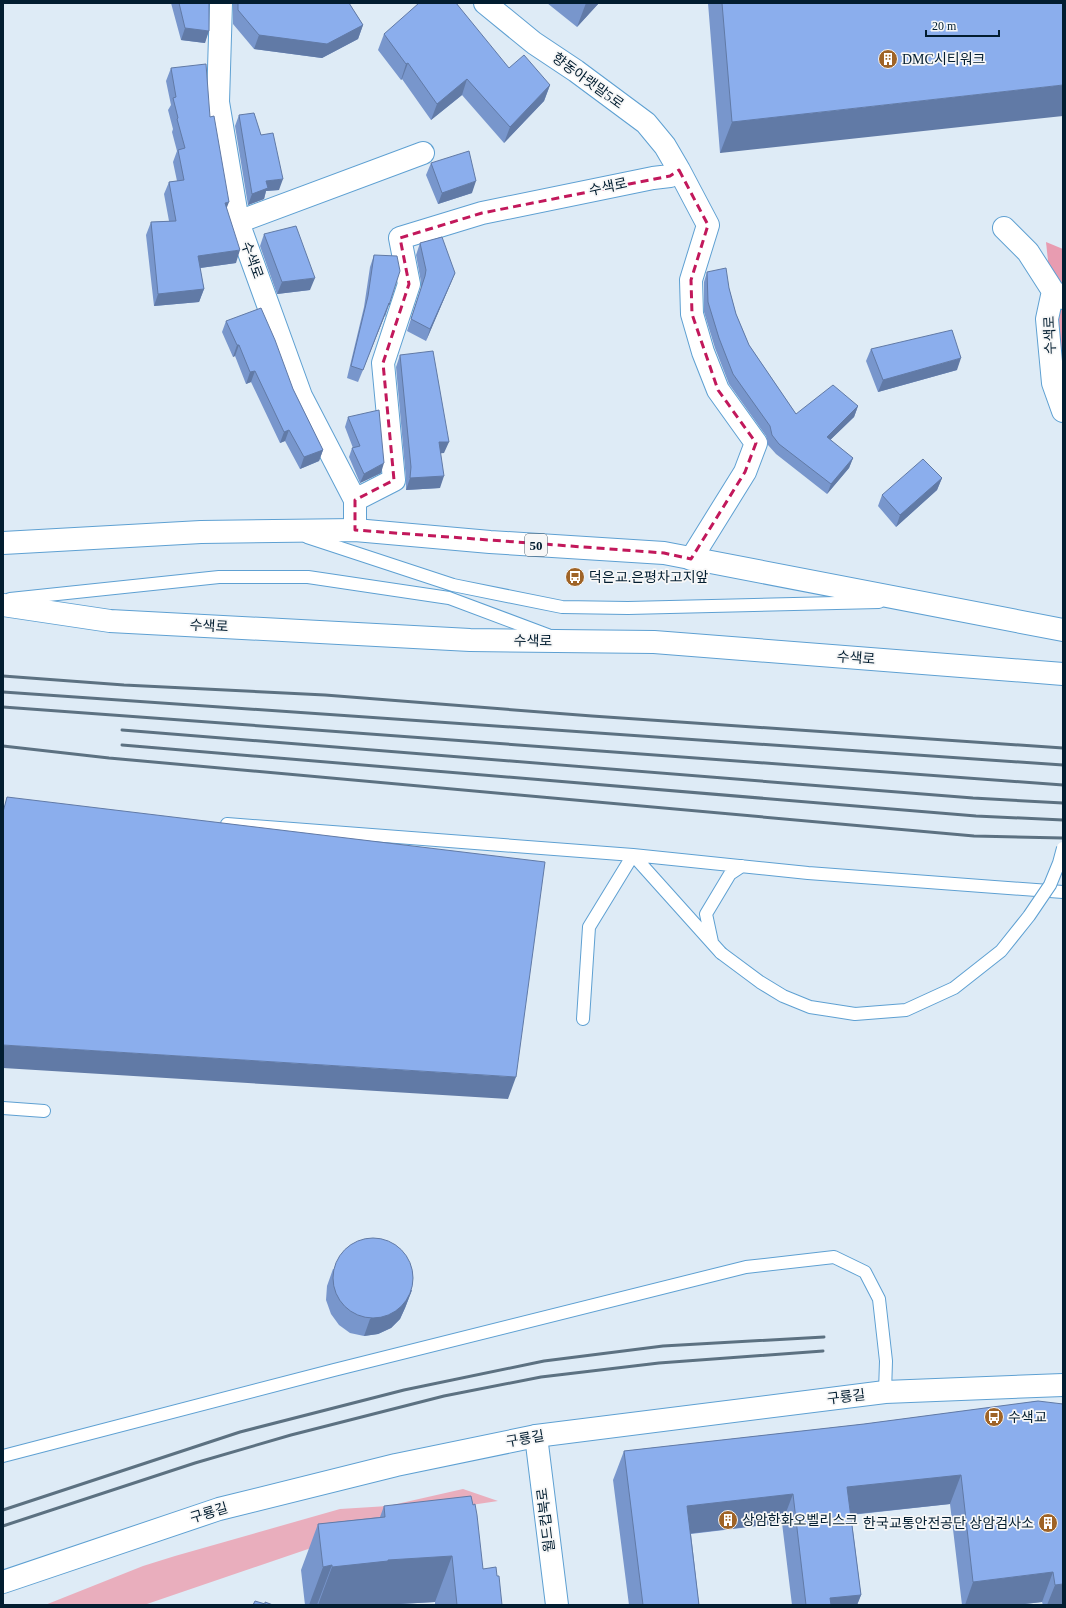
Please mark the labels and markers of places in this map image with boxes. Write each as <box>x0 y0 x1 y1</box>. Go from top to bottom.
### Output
building icon: DMC시티워크 <box>877 48 899 70</box>
place label: DMC시티워크 <box>902 52 986 67</box>
bus stop icon: 덕은교.은평차고지앞 <box>564 566 586 588</box>
place label: 덕은교.은평차고지앞 <box>589 570 709 585</box>
bus stop icon: 수색교 <box>983 1406 1005 1428</box>
place label: 수색교 <box>1008 1410 1047 1425</box>
building icon: 상암한화오벨리스크 <box>717 1509 739 1531</box>
building icon: 한국교통안전공단 상암검사소 <box>1037 1512 1059 1534</box>
place label: 상암한화오벨리스크 <box>742 1513 858 1528</box>
place label: 한국교통안전공단 상암검사소 <box>863 1516 1034 1531</box>

